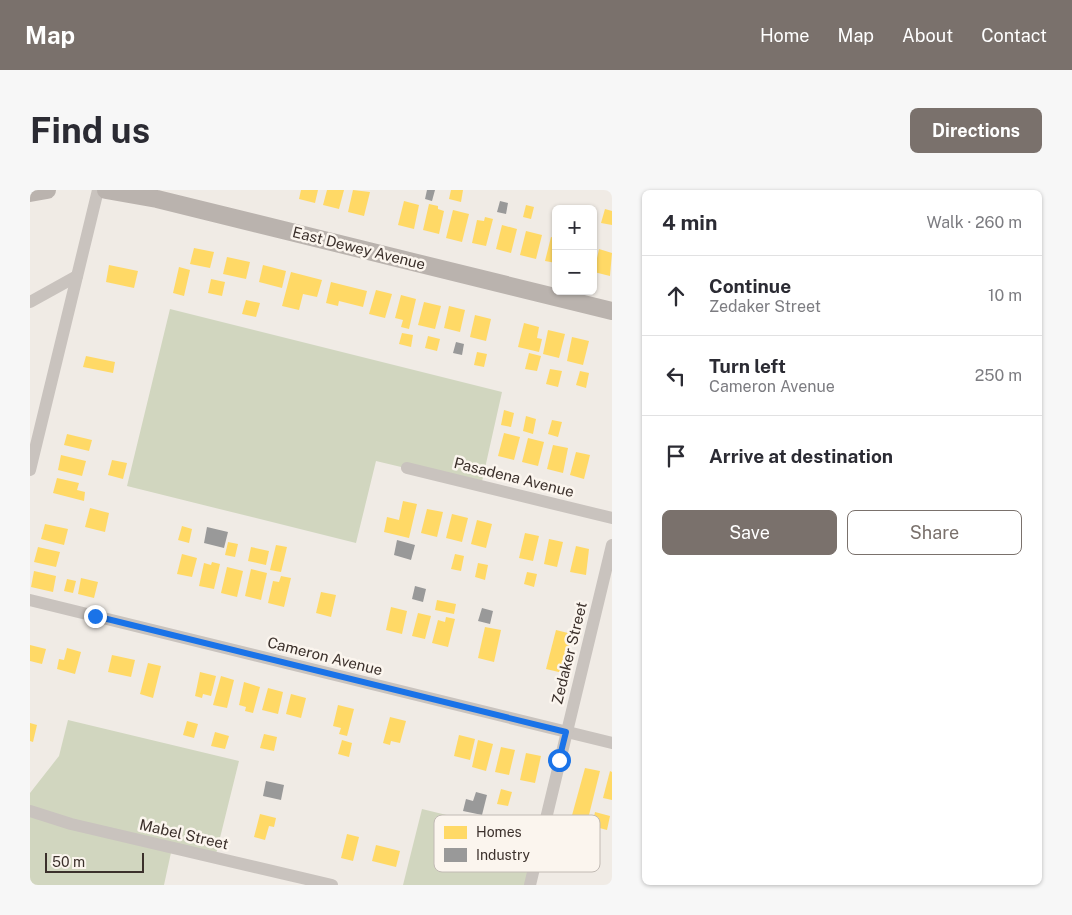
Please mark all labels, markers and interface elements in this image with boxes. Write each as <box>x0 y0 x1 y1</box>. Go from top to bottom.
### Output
text: Map <box>25 21 75 49</box>
text: Home <box>760 25 810 46</box>
text: Map <box>838 25 874 46</box>
text: About <box>902 25 953 46</box>
text: Contact <box>981 25 1047 46</box>
button: Directions <box>910 108 1042 153</box>
text: Find us <box>30 110 150 151</box>
map controls <box>552 205 597 295</box>
button: + <box>552 205 597 250</box>
text: 4 min <box>662 210 717 235</box>
text: Walk · 260 m <box>927 213 1022 232</box>
street label: East Dewey Avenue <box>291 223 427 273</box>
button: − <box>552 250 597 295</box>
text: Continue <box>709 275 791 297</box>
icon: ahead <box>662 282 690 310</box>
text: 10 m <box>988 286 1022 305</box>
text: Zedaker Street <box>709 297 821 316</box>
text: Turn left <box>709 355 786 377</box>
icon: left <box>662 362 690 390</box>
text: 250 m <box>975 366 1022 385</box>
text: Cameron Avenue <box>709 377 835 396</box>
icon: arrive <box>662 442 690 470</box>
text: Arrive at destination <box>709 445 893 467</box>
street label: Pasadena Avenue <box>452 454 576 500</box>
button: Save <box>662 510 837 555</box>
button: Share <box>847 510 1022 555</box>
street label: Zedaker Street <box>548 600 590 706</box>
route end <box>84 605 107 628</box>
street label: Cameron Avenue <box>266 633 384 679</box>
route start <box>548 749 571 772</box>
street label: Mabel Street <box>138 815 230 853</box>
legend <box>434 815 600 872</box>
text: Homes <box>476 824 522 840</box>
text: Industry <box>476 847 531 863</box>
scale bar <box>45 850 144 873</box>
text: 50 m <box>52 854 85 870</box>

